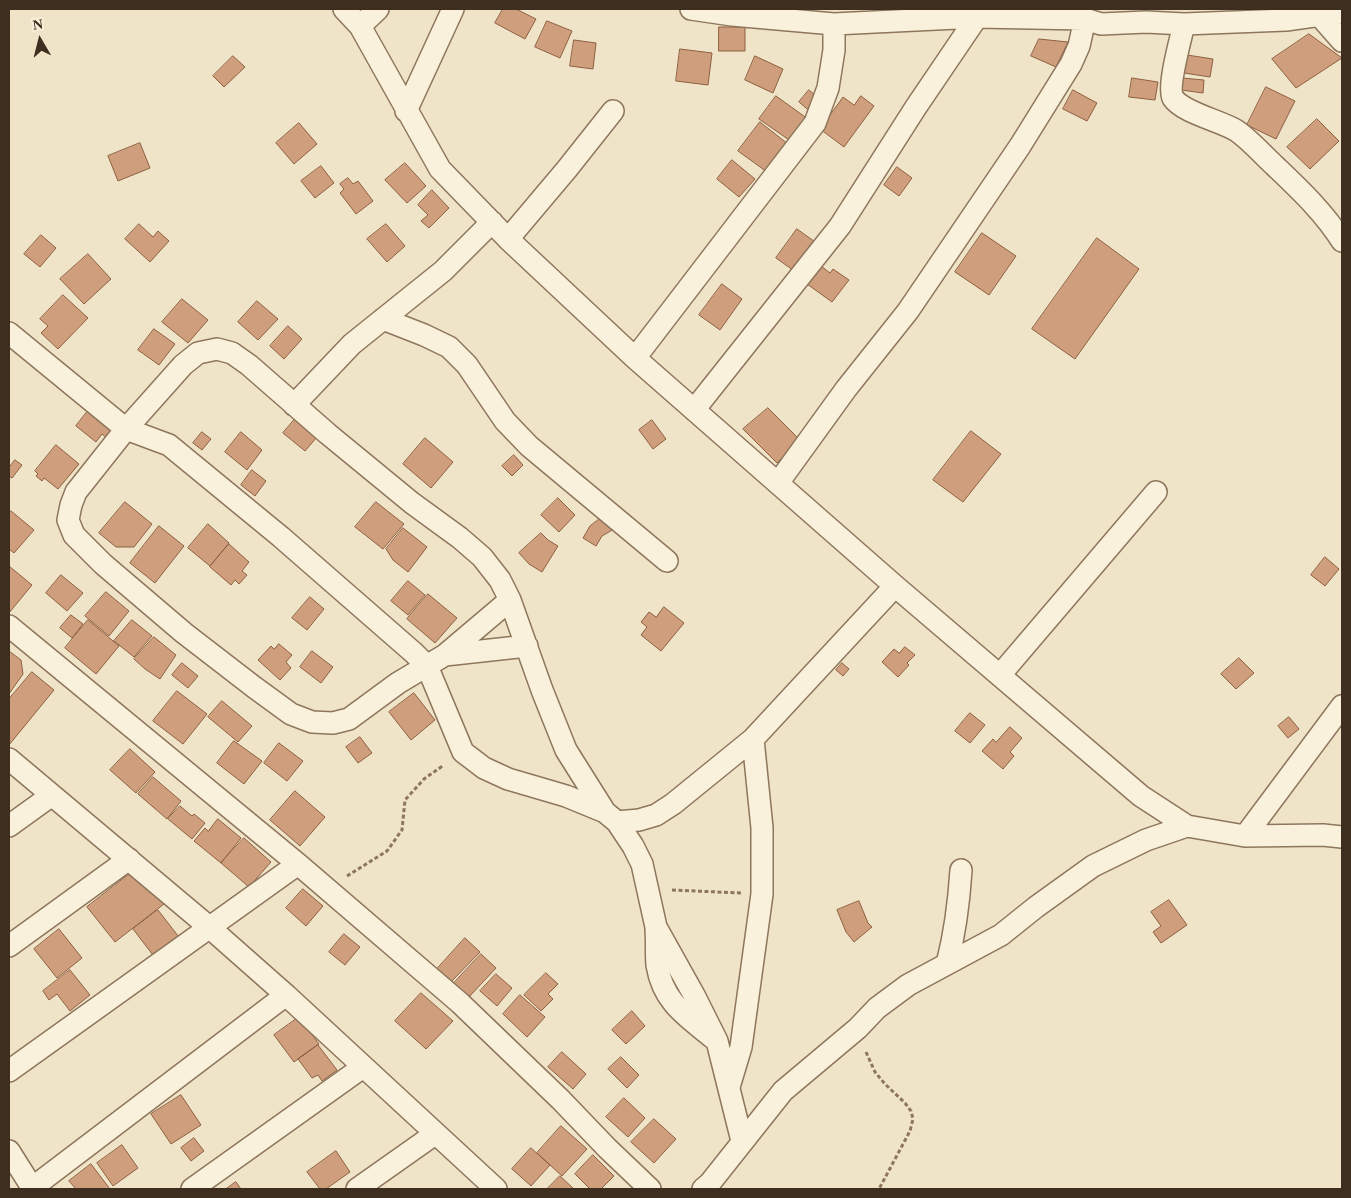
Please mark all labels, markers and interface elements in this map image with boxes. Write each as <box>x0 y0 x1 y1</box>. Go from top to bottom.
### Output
north arrow <box>15 15 65 65</box>
text: N <box>32 17 44 33</box>

